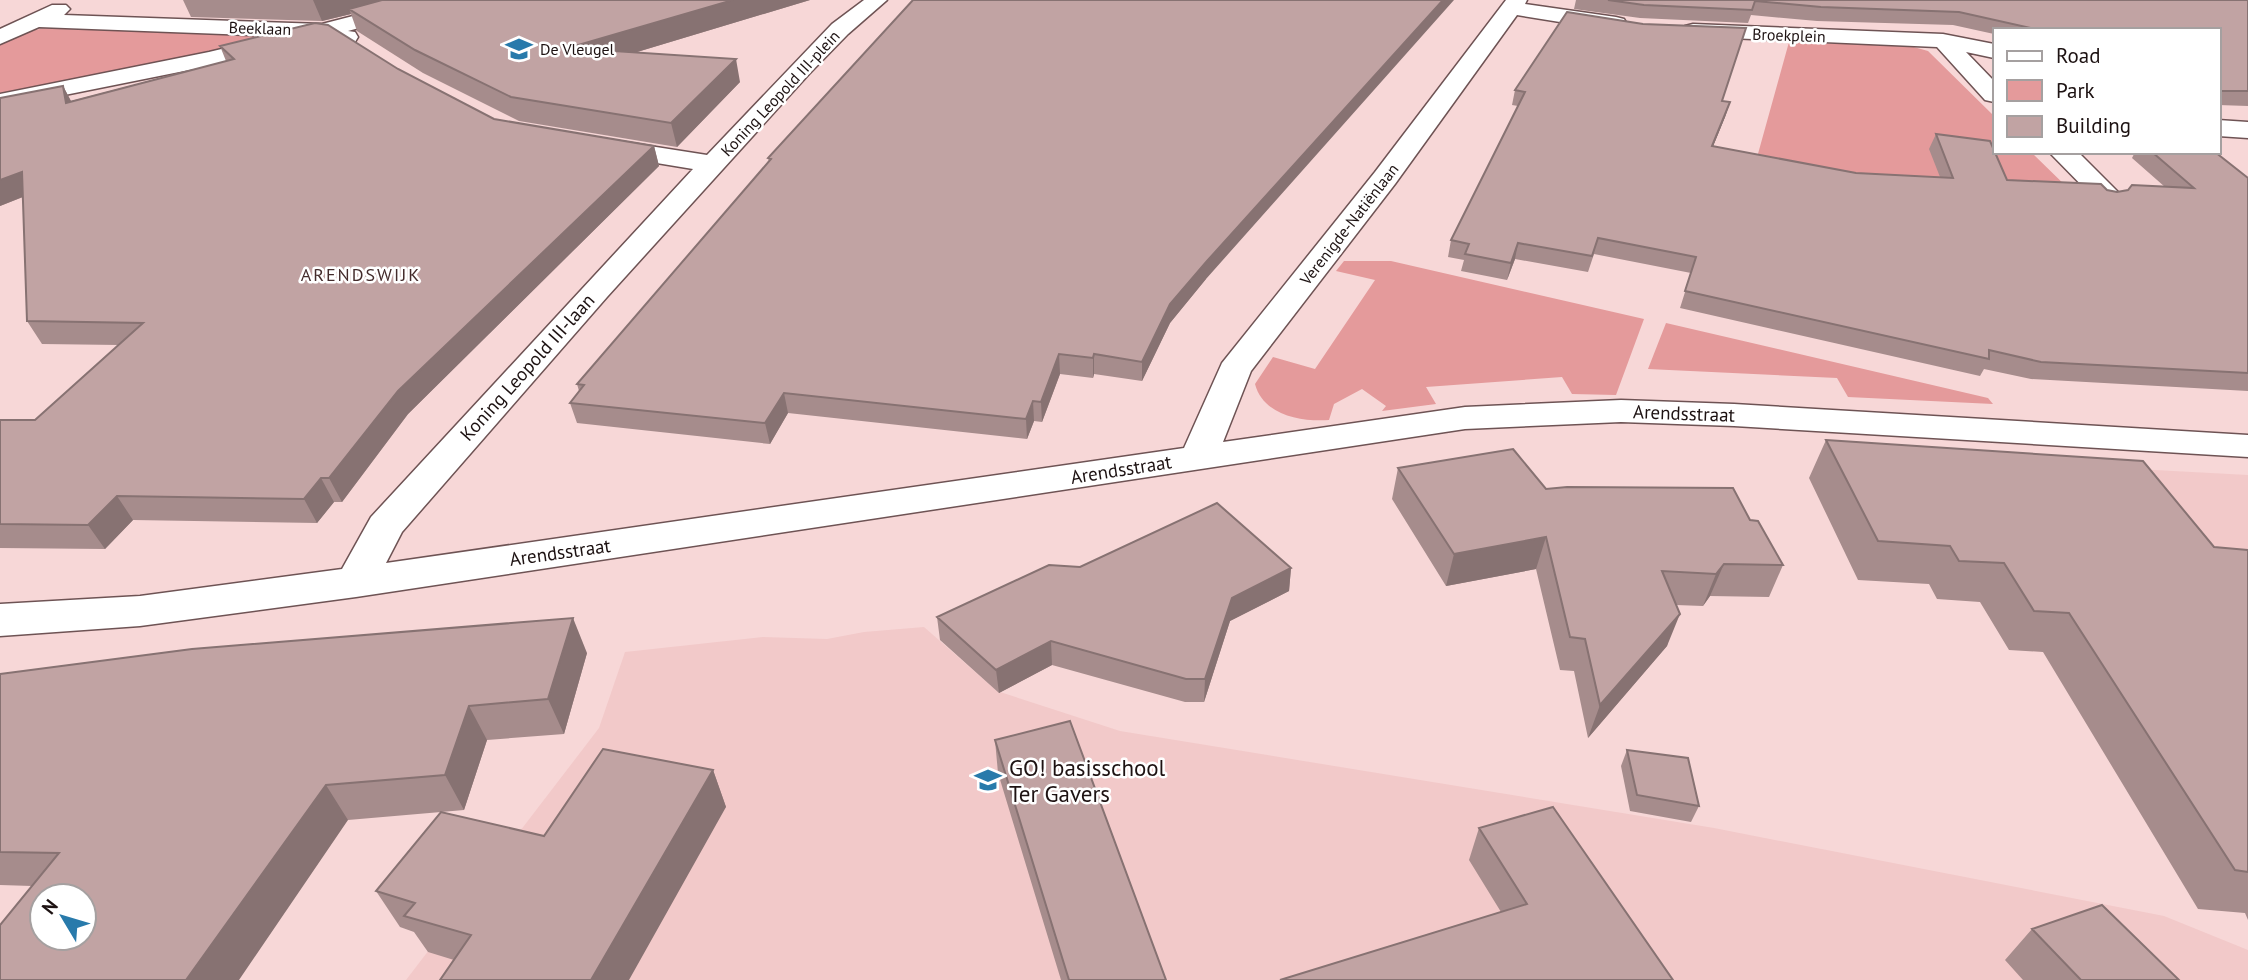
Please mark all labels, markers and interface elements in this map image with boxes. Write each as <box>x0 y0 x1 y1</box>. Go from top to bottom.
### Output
street label: Beeklaan <box>228 17 292 39</box>
street label: Broekplein <box>1752 24 1826 46</box>
street label: Koning Leopold III-plein <box>716 26 844 160</box>
legend <box>1993 28 2220 154</box>
school or university icon: De Vleugel <box>504 34 534 64</box>
place label: De Vleugel <box>540 39 615 59</box>
text: Road <box>2056 42 2100 69</box>
text: Park <box>2056 77 2095 104</box>
text: Building <box>2056 112 2131 139</box>
street label: Verenigde-Natiënlaan <box>1295 159 1403 289</box>
district label: ARENDSWIJK <box>301 263 421 286</box>
street label: Koning Leopold III-laan <box>455 288 599 446</box>
street label: Arendsstraat <box>1633 399 1736 427</box>
street label: Arendsstraat <box>1069 449 1174 489</box>
street label: Arendsstraat <box>508 533 613 571</box>
place label: GO! basisschool Ter Gavers <box>1009 753 1166 808</box>
school or university icon: GO! basisschool Ter Gavers <box>973 765 1003 795</box>
north arrow <box>28 882 98 952</box>
text: N <box>36 894 63 919</box>

